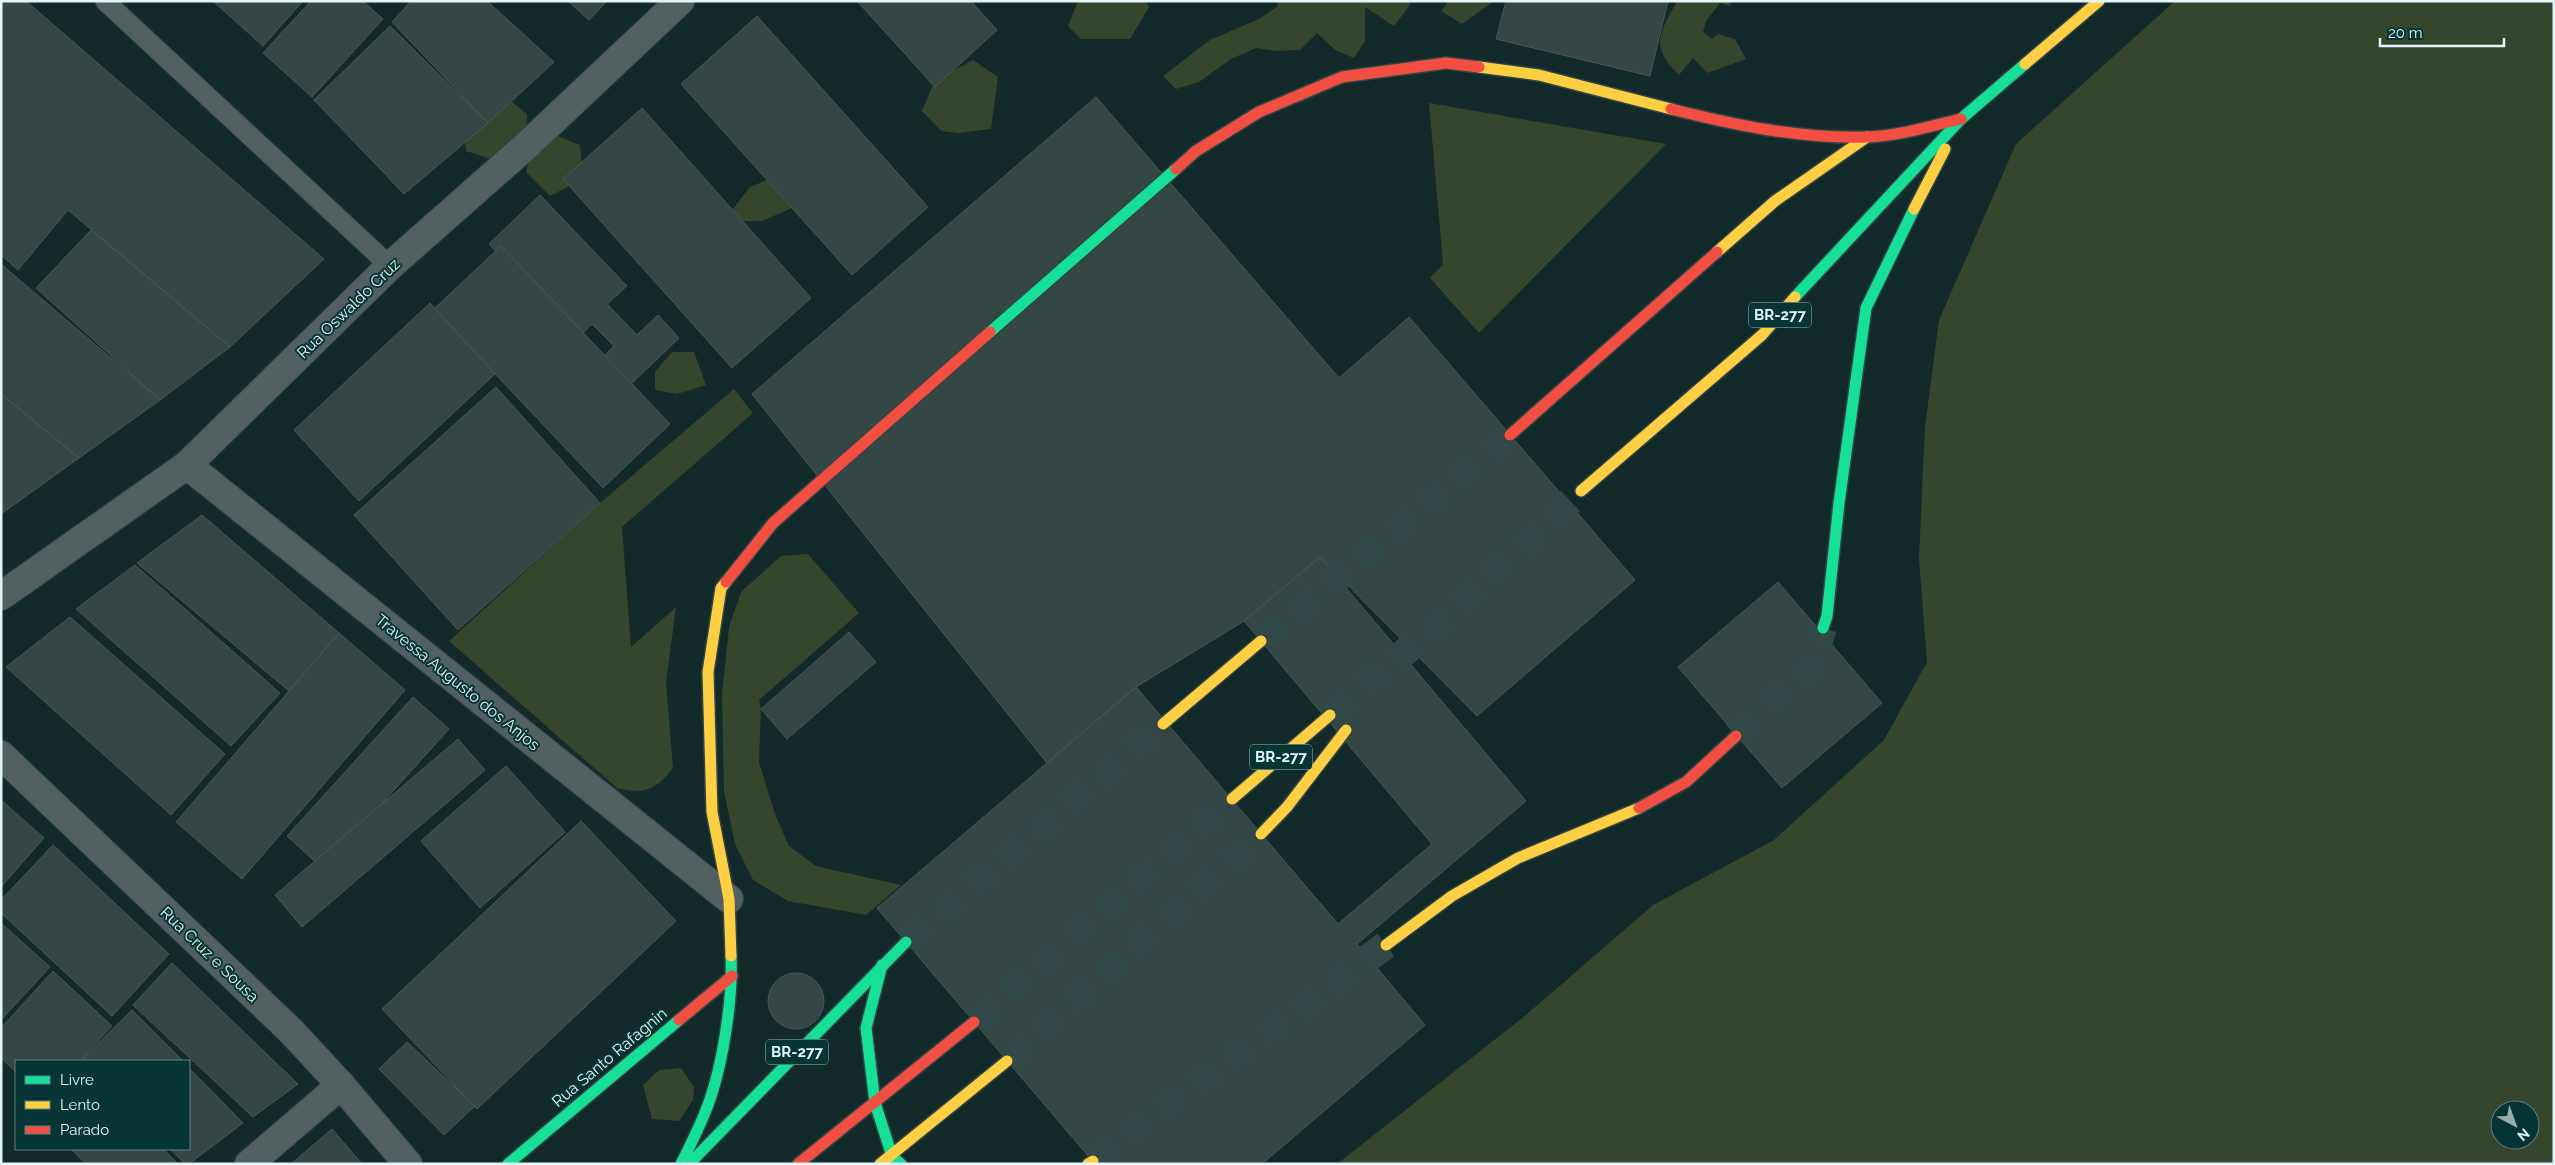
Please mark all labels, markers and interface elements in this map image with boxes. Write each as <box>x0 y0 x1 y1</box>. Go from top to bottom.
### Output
scale bar <box>2380 15 2504 47</box>
text: 20 m <box>2388 24 2423 42</box>
street label: Rua Oswaldo Cruz <box>293 254 404 362</box>
road number: BR-277 <box>1749 302 1811 328</box>
street label: Travessa Augusto dos Anjos <box>372 610 544 755</box>
road number: BR-277 <box>1250 744 1312 770</box>
street label: Rua Cruz e Sousa <box>157 903 263 1006</box>
street label: Rua Santo Rafagnin <box>548 1004 671 1111</box>
road number: BR-277 <box>766 1040 828 1064</box>
legend <box>15 1060 190 1150</box>
text: Livre <box>60 1071 94 1089</box>
text: Lento <box>60 1096 100 1114</box>
north arrow <box>2490 1100 2540 1150</box>
text: Parado <box>60 1121 109 1139</box>
text: N <box>2514 1125 2533 1144</box>

